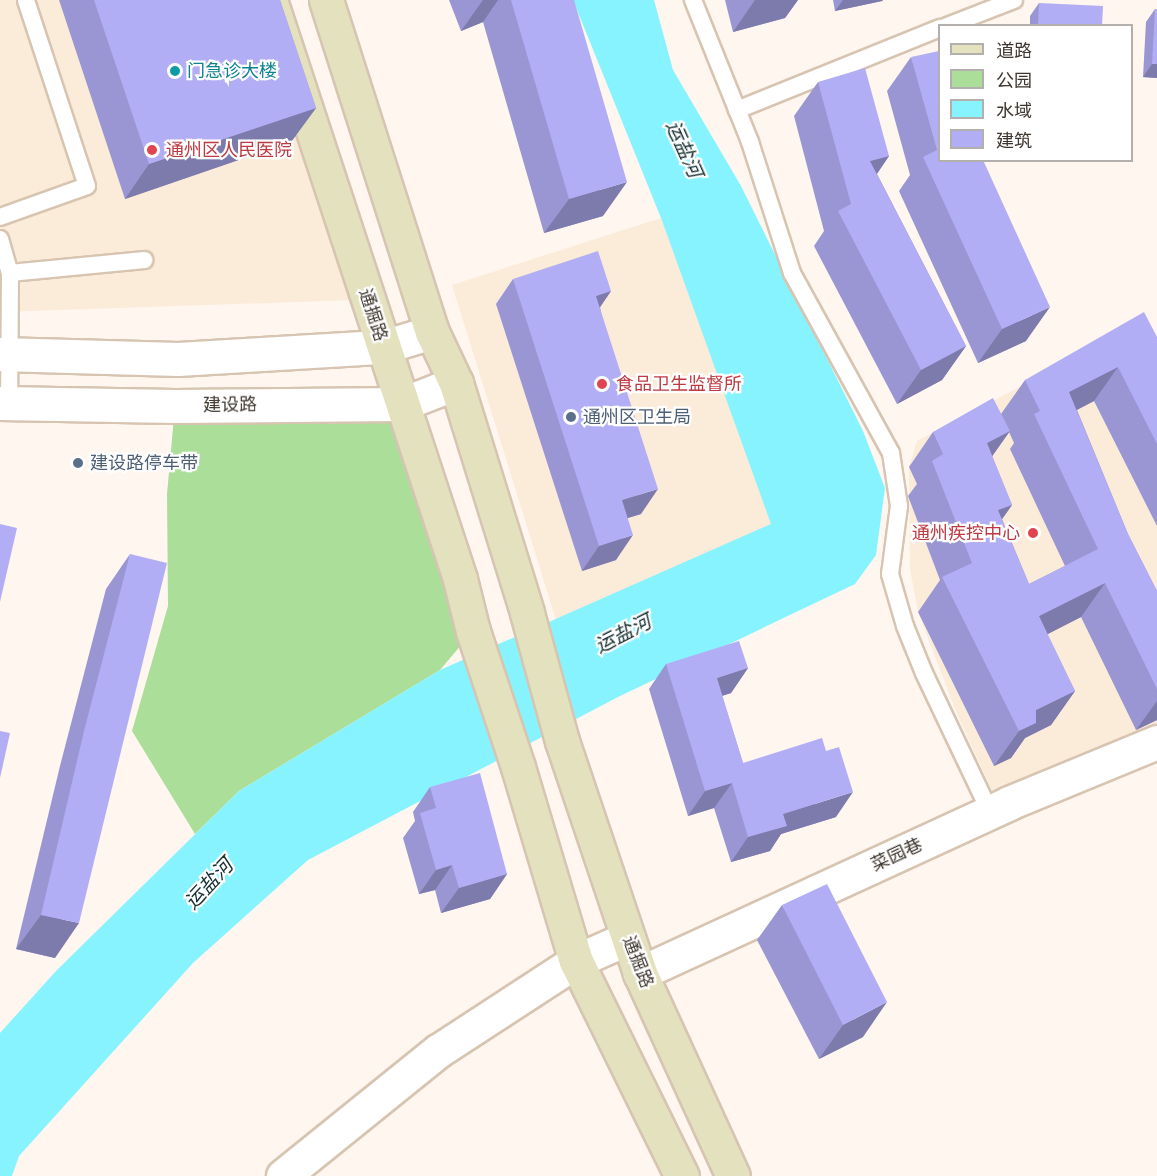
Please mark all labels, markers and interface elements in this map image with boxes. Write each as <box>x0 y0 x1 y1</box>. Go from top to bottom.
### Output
legend <box>938 24 1133 162</box>
text: 道路 <box>996 40 1032 61</box>
place label: 门急诊大楼 <box>187 60 277 82</box>
marker: 门急诊大楼 <box>168 64 182 78</box>
text: 公园 <box>996 70 1032 91</box>
text: 水域 <box>996 100 1032 121</box>
water label: 运盐河 <box>661 117 707 181</box>
text: 建筑 <box>996 130 1032 151</box>
place label: 通州区人民医院 <box>166 139 292 161</box>
marker: 通州区人民医院 <box>143 141 161 159</box>
street label: 通掘路 <box>354 286 392 344</box>
place label: 食品卫生监督所 <box>616 373 742 395</box>
marker: 食品卫生监督所 <box>593 375 611 393</box>
street label: 建设路 <box>203 394 257 416</box>
place label: 通州区卫生局 <box>583 406 691 428</box>
marker: 通州区卫生局 <box>564 410 578 424</box>
place label: 建设路停车带 <box>90 452 198 474</box>
marker: 建设路停车带 <box>71 456 85 470</box>
place label: 通州疾控中心 <box>912 522 1020 544</box>
marker: 通州疾控中心 <box>1024 524 1042 542</box>
water label: 运盐河 <box>591 610 655 658</box>
street label: 菜园巷 <box>868 834 926 876</box>
water label: 运盐河 <box>180 854 238 914</box>
street label: 通掘路 <box>618 933 658 991</box>

